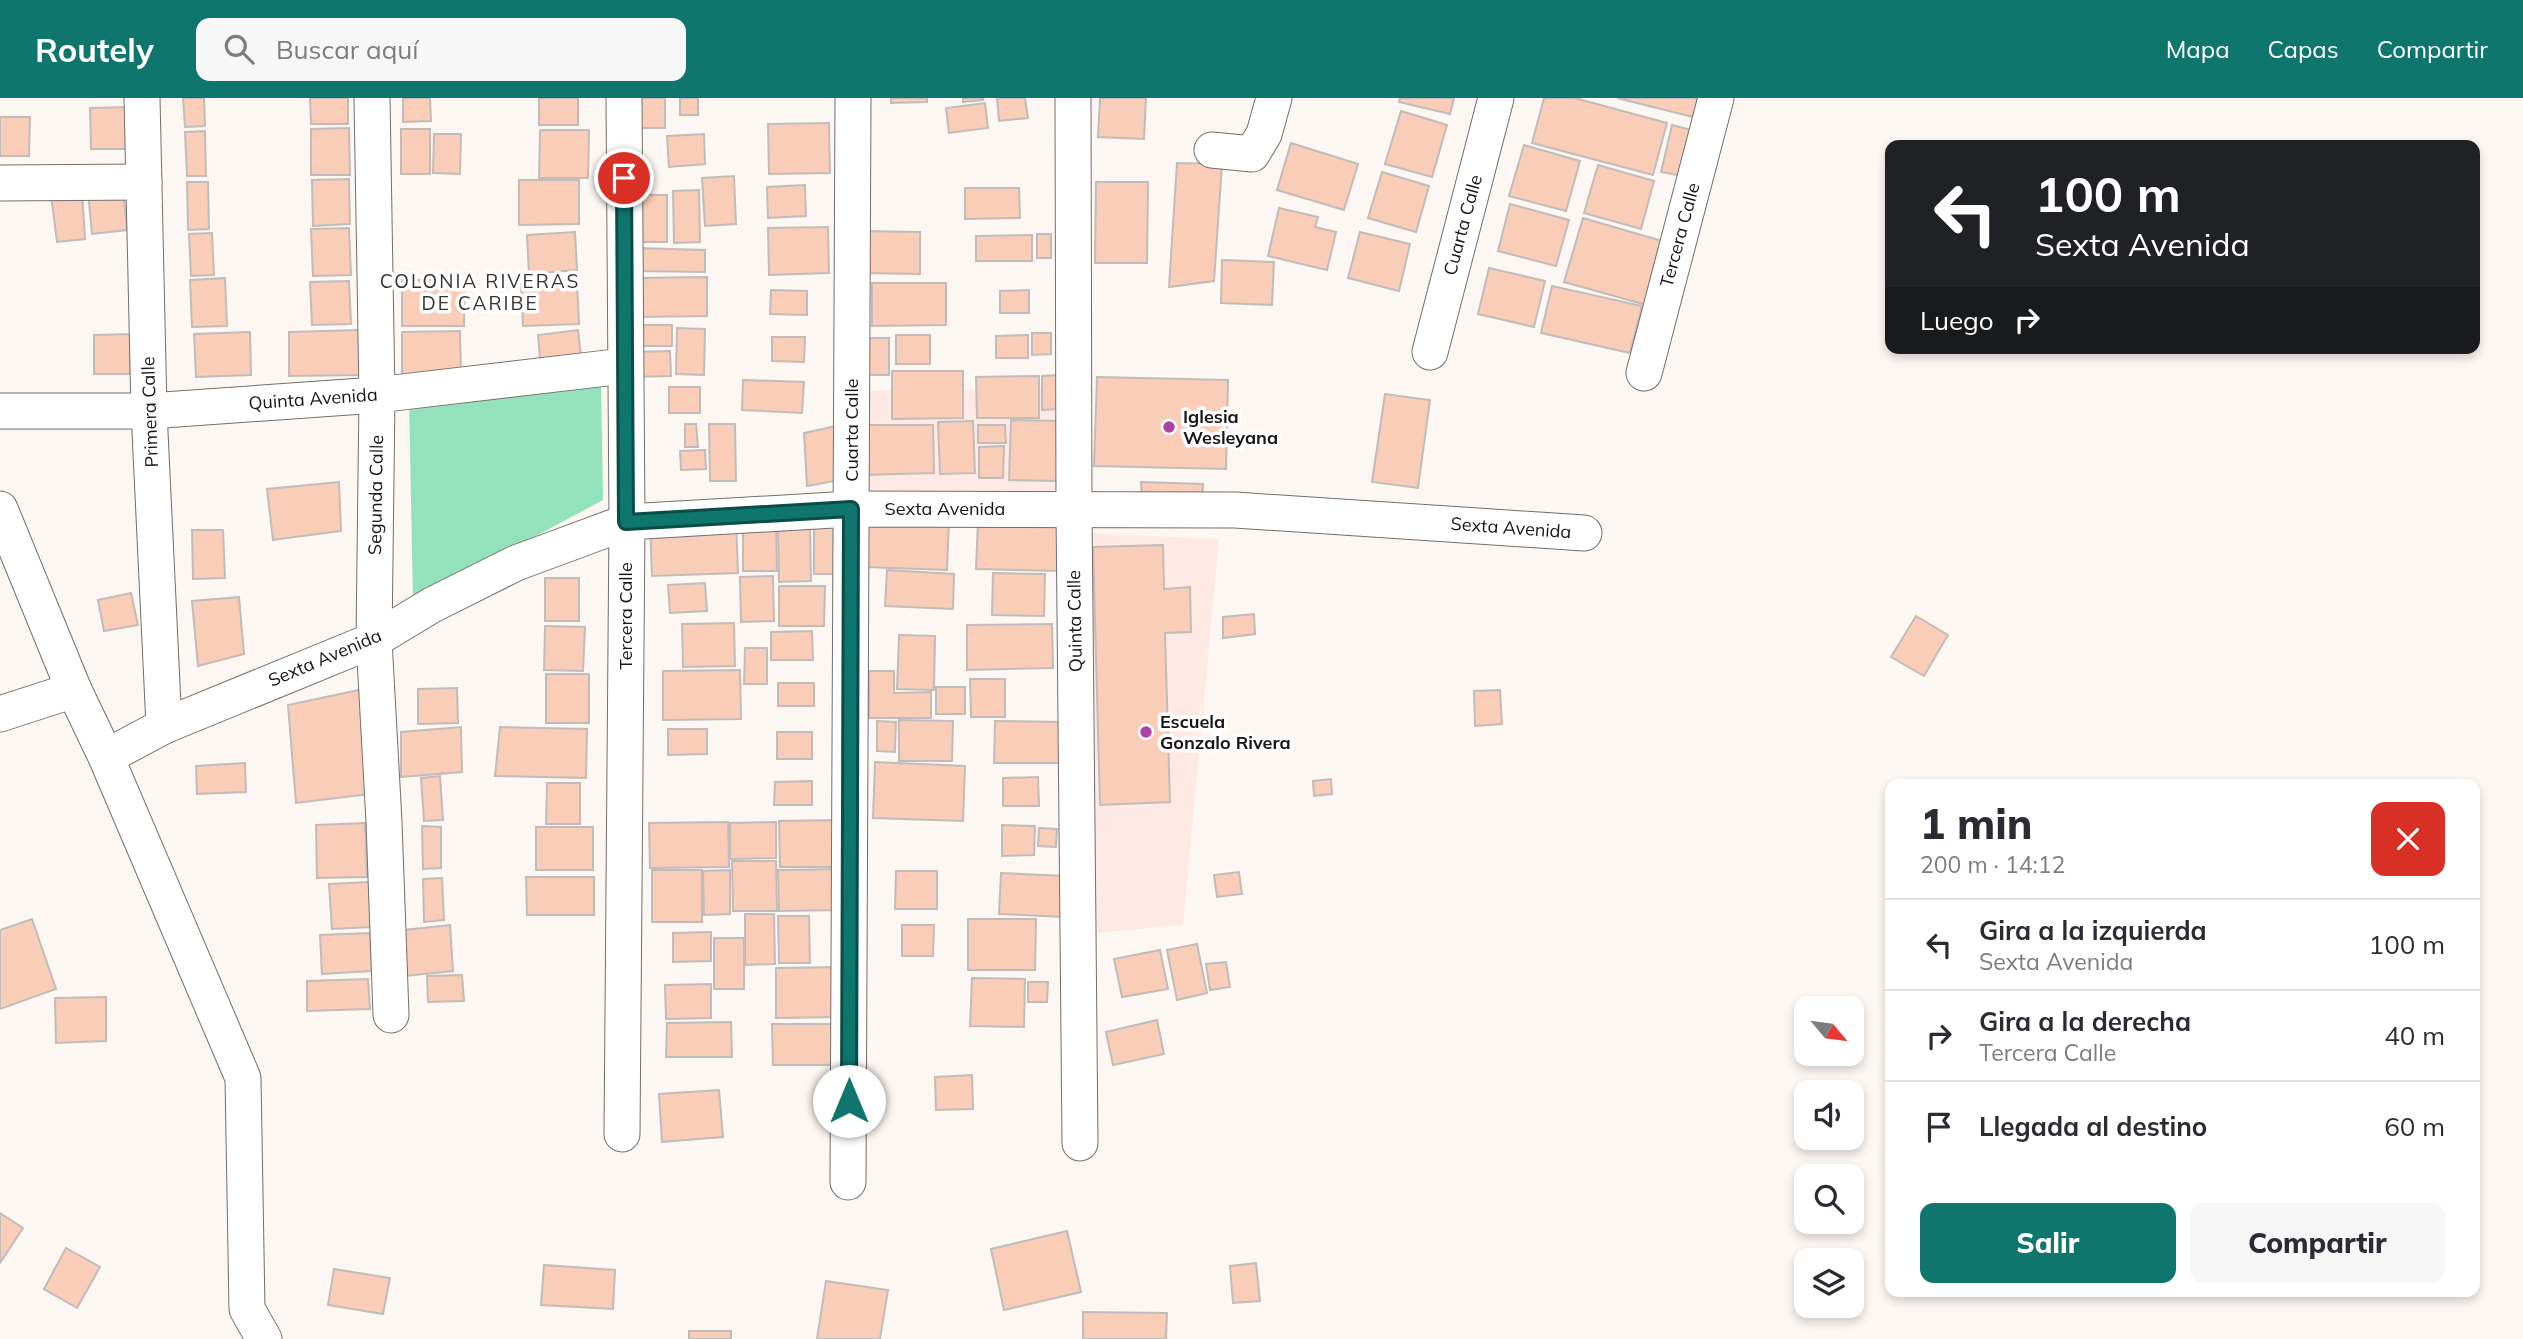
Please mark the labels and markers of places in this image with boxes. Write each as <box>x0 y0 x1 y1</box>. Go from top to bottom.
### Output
pin <box>594 148 654 208</box>
place label: Iglesia Wesleyana <box>1183 405 1278 449</box>
marker: Iglesia Wesleyana <box>1161 419 1177 435</box>
place label: Escuela Gonzalo Rivera <box>1160 710 1291 754</box>
marker: Escuela Gonzalo Rivera <box>1138 724 1154 740</box>

